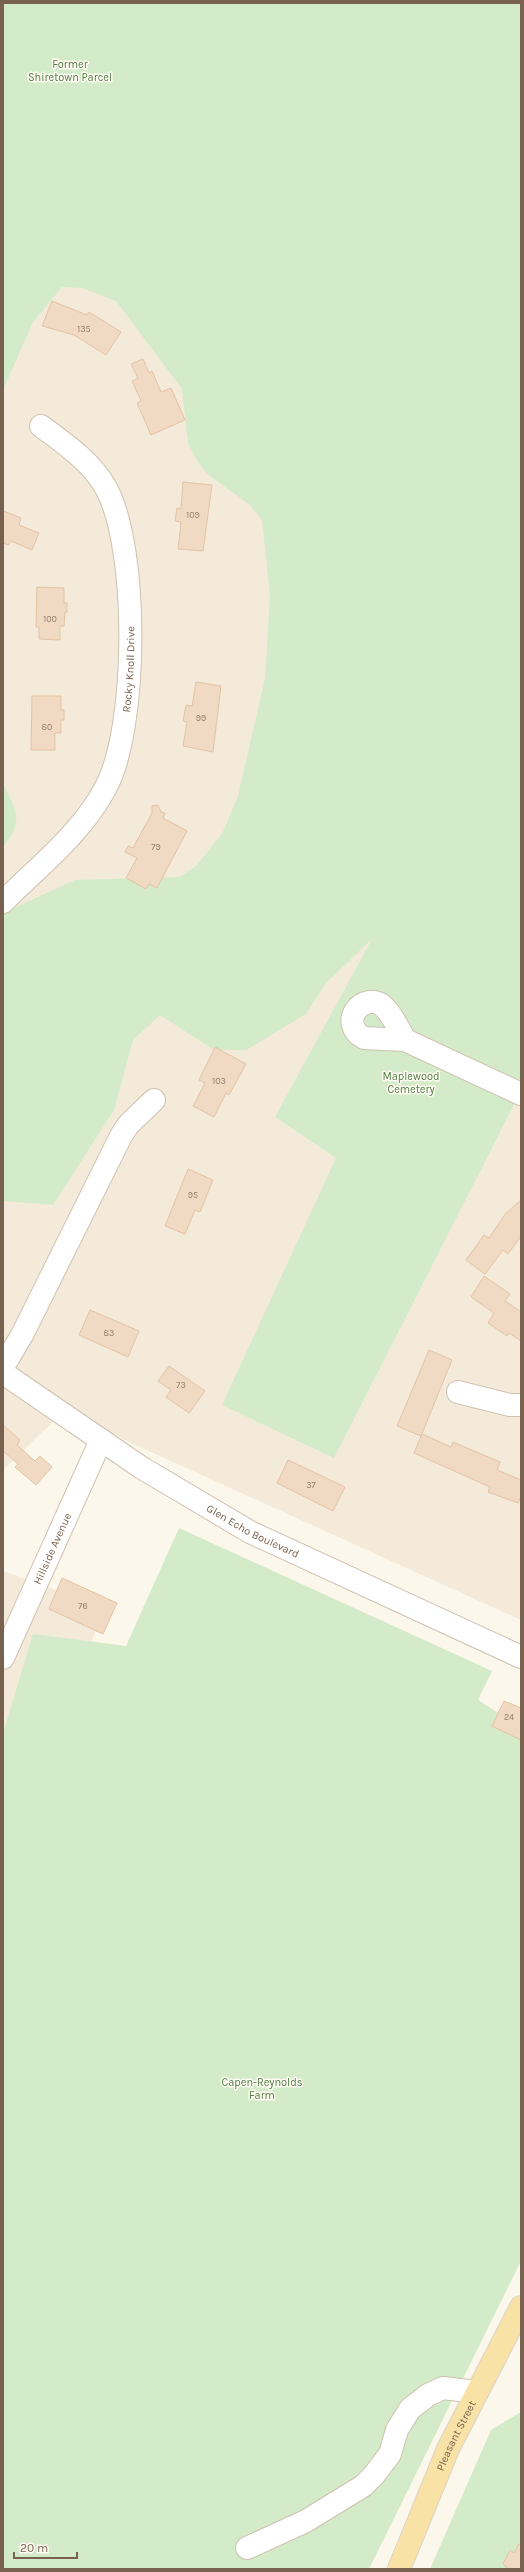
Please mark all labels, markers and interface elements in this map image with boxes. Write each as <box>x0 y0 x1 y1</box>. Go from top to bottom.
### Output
park label: Former Shiretown Parcel <box>28 58 112 84</box>
house number: 135 <box>77 324 91 334</box>
house number: 109 <box>186 510 200 520</box>
house number: 100 <box>43 614 57 624</box>
street label: Rocky Knoll Drive <box>120 626 137 713</box>
house number: 99 <box>196 713 206 723</box>
house number: 80 <box>42 722 52 732</box>
house number: 79 <box>151 842 161 852</box>
park label: Maplewood Cemetery <box>382 1070 440 1096</box>
house number: 103 <box>212 1076 226 1086</box>
house number: 95 <box>188 1190 198 1200</box>
house number: 83 <box>104 1328 114 1338</box>
house number: 73 <box>176 1380 186 1390</box>
house number: 37 <box>306 1480 317 1490</box>
street label: Glen Echo Boulevard <box>204 1502 301 1561</box>
street label: Hillside Avenue <box>31 1511 75 1587</box>
house number: 76 <box>78 1601 88 1611</box>
house number: 24 <box>504 1712 514 1722</box>
park label: Capen-Reynolds Farm <box>222 2076 303 2102</box>
street label: Pleasant Street <box>434 2399 479 2473</box>
scale bar <box>14 2534 77 2560</box>
text: 20 m <box>20 2541 48 2555</box>

